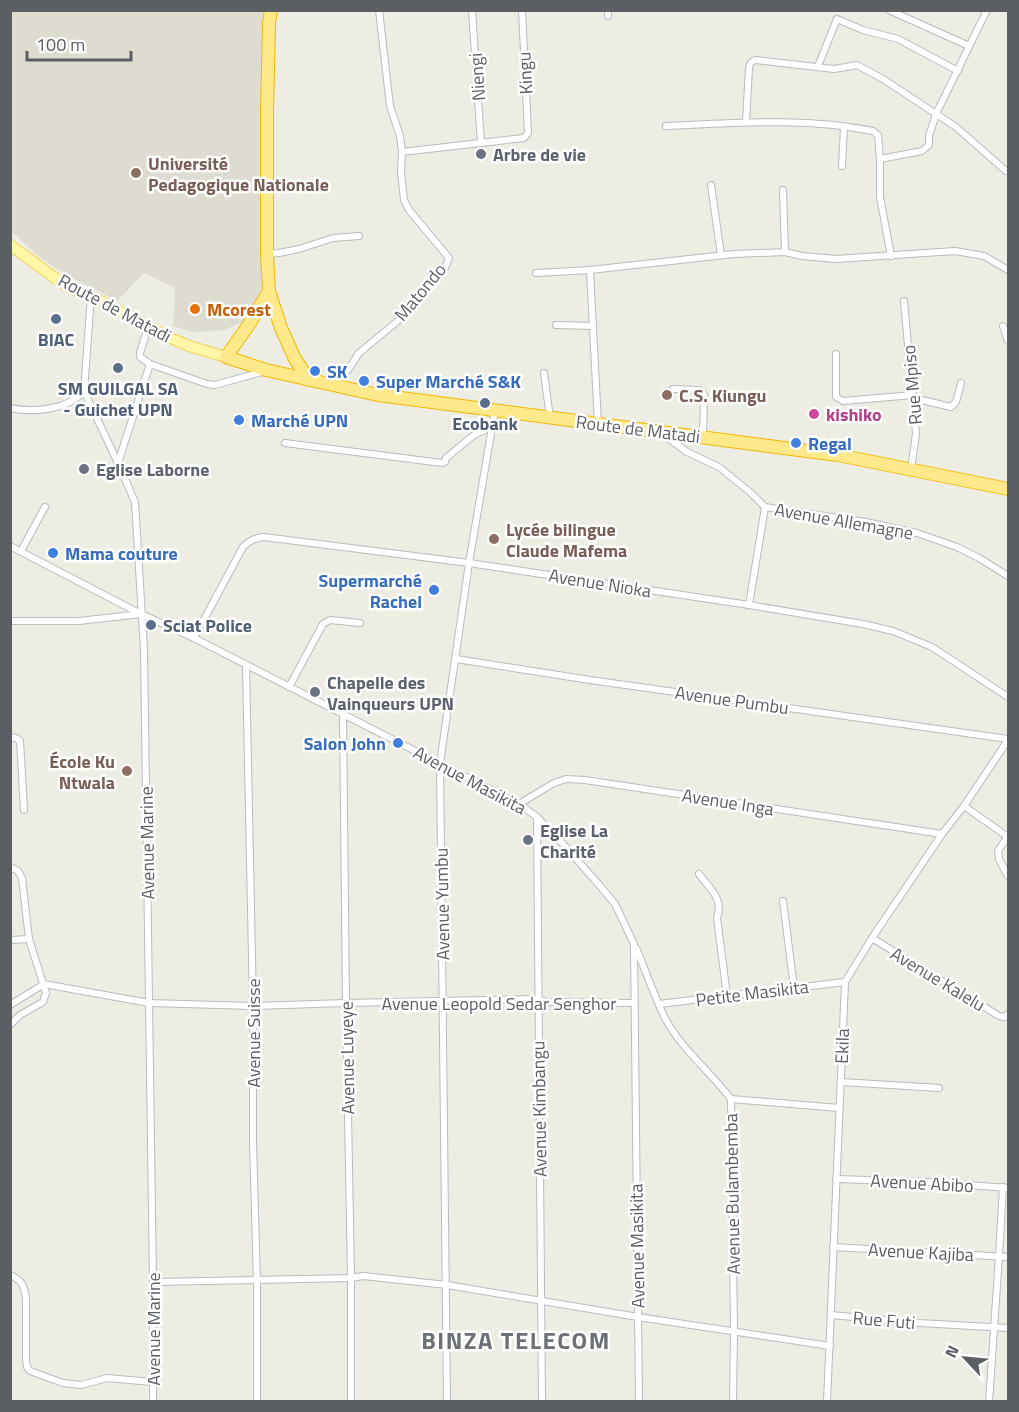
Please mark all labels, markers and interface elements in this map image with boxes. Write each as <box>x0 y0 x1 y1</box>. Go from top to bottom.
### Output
scale bar <box>27 24 130 62</box>
text: 100 m <box>36 31 85 58</box>
street label: Kingu <box>510 51 540 95</box>
street label: Niengi <box>462 52 492 102</box>
place label: Arbre de vie <box>493 141 586 168</box>
marker: Arbre de vie <box>474 147 488 161</box>
place label: Université Pedagogique Nationale <box>148 150 329 198</box>
marker: Université Pedagogique Nationale <box>129 166 143 180</box>
street label: Matondo <box>388 257 452 327</box>
street label: Route de Matadi <box>54 267 176 349</box>
place label: Mcorest <box>207 296 271 323</box>
marker: Mcorest <box>188 302 202 316</box>
marker: BIAC <box>49 312 63 326</box>
place label: BIAC <box>38 326 75 353</box>
street label: Rue Mpiso <box>895 344 929 426</box>
place label: SK <box>327 358 348 385</box>
marker: SM GUILGAL SA - Guichet UPN <box>111 361 125 375</box>
marker: SK <box>308 364 322 378</box>
place label: Super Marché S&K <box>376 368 521 395</box>
marker: Super Marché S&K <box>357 374 371 388</box>
place label: SM GUILGAL SA - Guichet UPN <box>58 375 178 423</box>
place label: C.S. Kiungu <box>679 382 767 409</box>
marker: C.S. Kiungu <box>660 388 674 402</box>
marker: Ecobank <box>478 396 492 410</box>
place label: kishiko <box>826 401 882 428</box>
place label: Marché UPN <box>251 407 348 434</box>
marker: kishiko <box>807 407 821 421</box>
street label: Route de Matadi <box>574 408 702 450</box>
place label: Ecobank <box>452 410 519 437</box>
marker: Marché UPN <box>232 413 246 427</box>
place label: Regal <box>808 430 852 457</box>
marker: Regal <box>789 436 803 450</box>
place label: Eglise Laborne <box>96 456 209 483</box>
marker: Eglise Laborne <box>77 462 91 476</box>
street label: Avenue Allemagne <box>772 496 916 546</box>
place label: Lycée bilingue Claude Mafema <box>506 516 627 564</box>
marker: Lycée bilingue Claude Mafema <box>487 532 501 546</box>
place label: Mama couture <box>65 540 178 567</box>
marker: Mama couture <box>46 546 60 560</box>
street label: Avenue Nioka <box>547 562 653 604</box>
place label: Supermarché Rachel <box>318 567 422 615</box>
marker: Supermarché Rachel <box>427 583 441 597</box>
place label: Sciat Police <box>163 612 252 639</box>
marker: Sciat Police <box>144 618 158 632</box>
place label: Chapelle des Vainqueurs UPN <box>327 669 454 717</box>
street label: Avenue Pumbu <box>673 679 791 721</box>
marker: Chapelle des Vainqueurs UPN <box>308 685 322 699</box>
place label: Salon John <box>304 730 386 757</box>
marker: Salon John <box>391 736 405 750</box>
street label: Avenue Masikita <box>409 739 531 821</box>
place label: École Ku Ntwala <box>49 748 115 796</box>
marker: École Ku Ntwala <box>120 764 134 778</box>
street label: Avenue Inga <box>680 781 776 823</box>
street label: Avenue Marine <box>133 786 161 900</box>
place label: Eglise La Charité <box>540 817 608 865</box>
marker: Eglise La Charité <box>521 833 535 847</box>
street label: Avenue Yumbu <box>428 848 456 960</box>
street label: Avenue Kalelu <box>885 940 991 1018</box>
street label: Petite Masikita <box>694 973 810 1013</box>
street label: Avenue Suisse <box>240 978 267 1088</box>
street label: Avenue Leopold Sedar Senghor <box>382 990 616 1017</box>
street label: Avenue Luyeye <box>333 1001 361 1115</box>
street label: Ekila <box>828 1028 856 1064</box>
street label: Avenue Kimbangu <box>524 1041 554 1177</box>
street label: Avenue Bulambemba <box>717 1113 747 1275</box>
street label: Avenue Abibo <box>870 1167 974 1199</box>
street label: Avenue Masikita <box>622 1183 652 1309</box>
street label: Avenue Kajiba <box>867 1236 975 1268</box>
street label: Avenue Marine <box>140 1272 167 1386</box>
street label: Rue Futi <box>852 1304 916 1336</box>
district label: BINZA TELECOM <box>421 1322 611 1358</box>
north arrow <box>935 1328 995 1388</box>
text: N <box>938 1341 965 1362</box>

